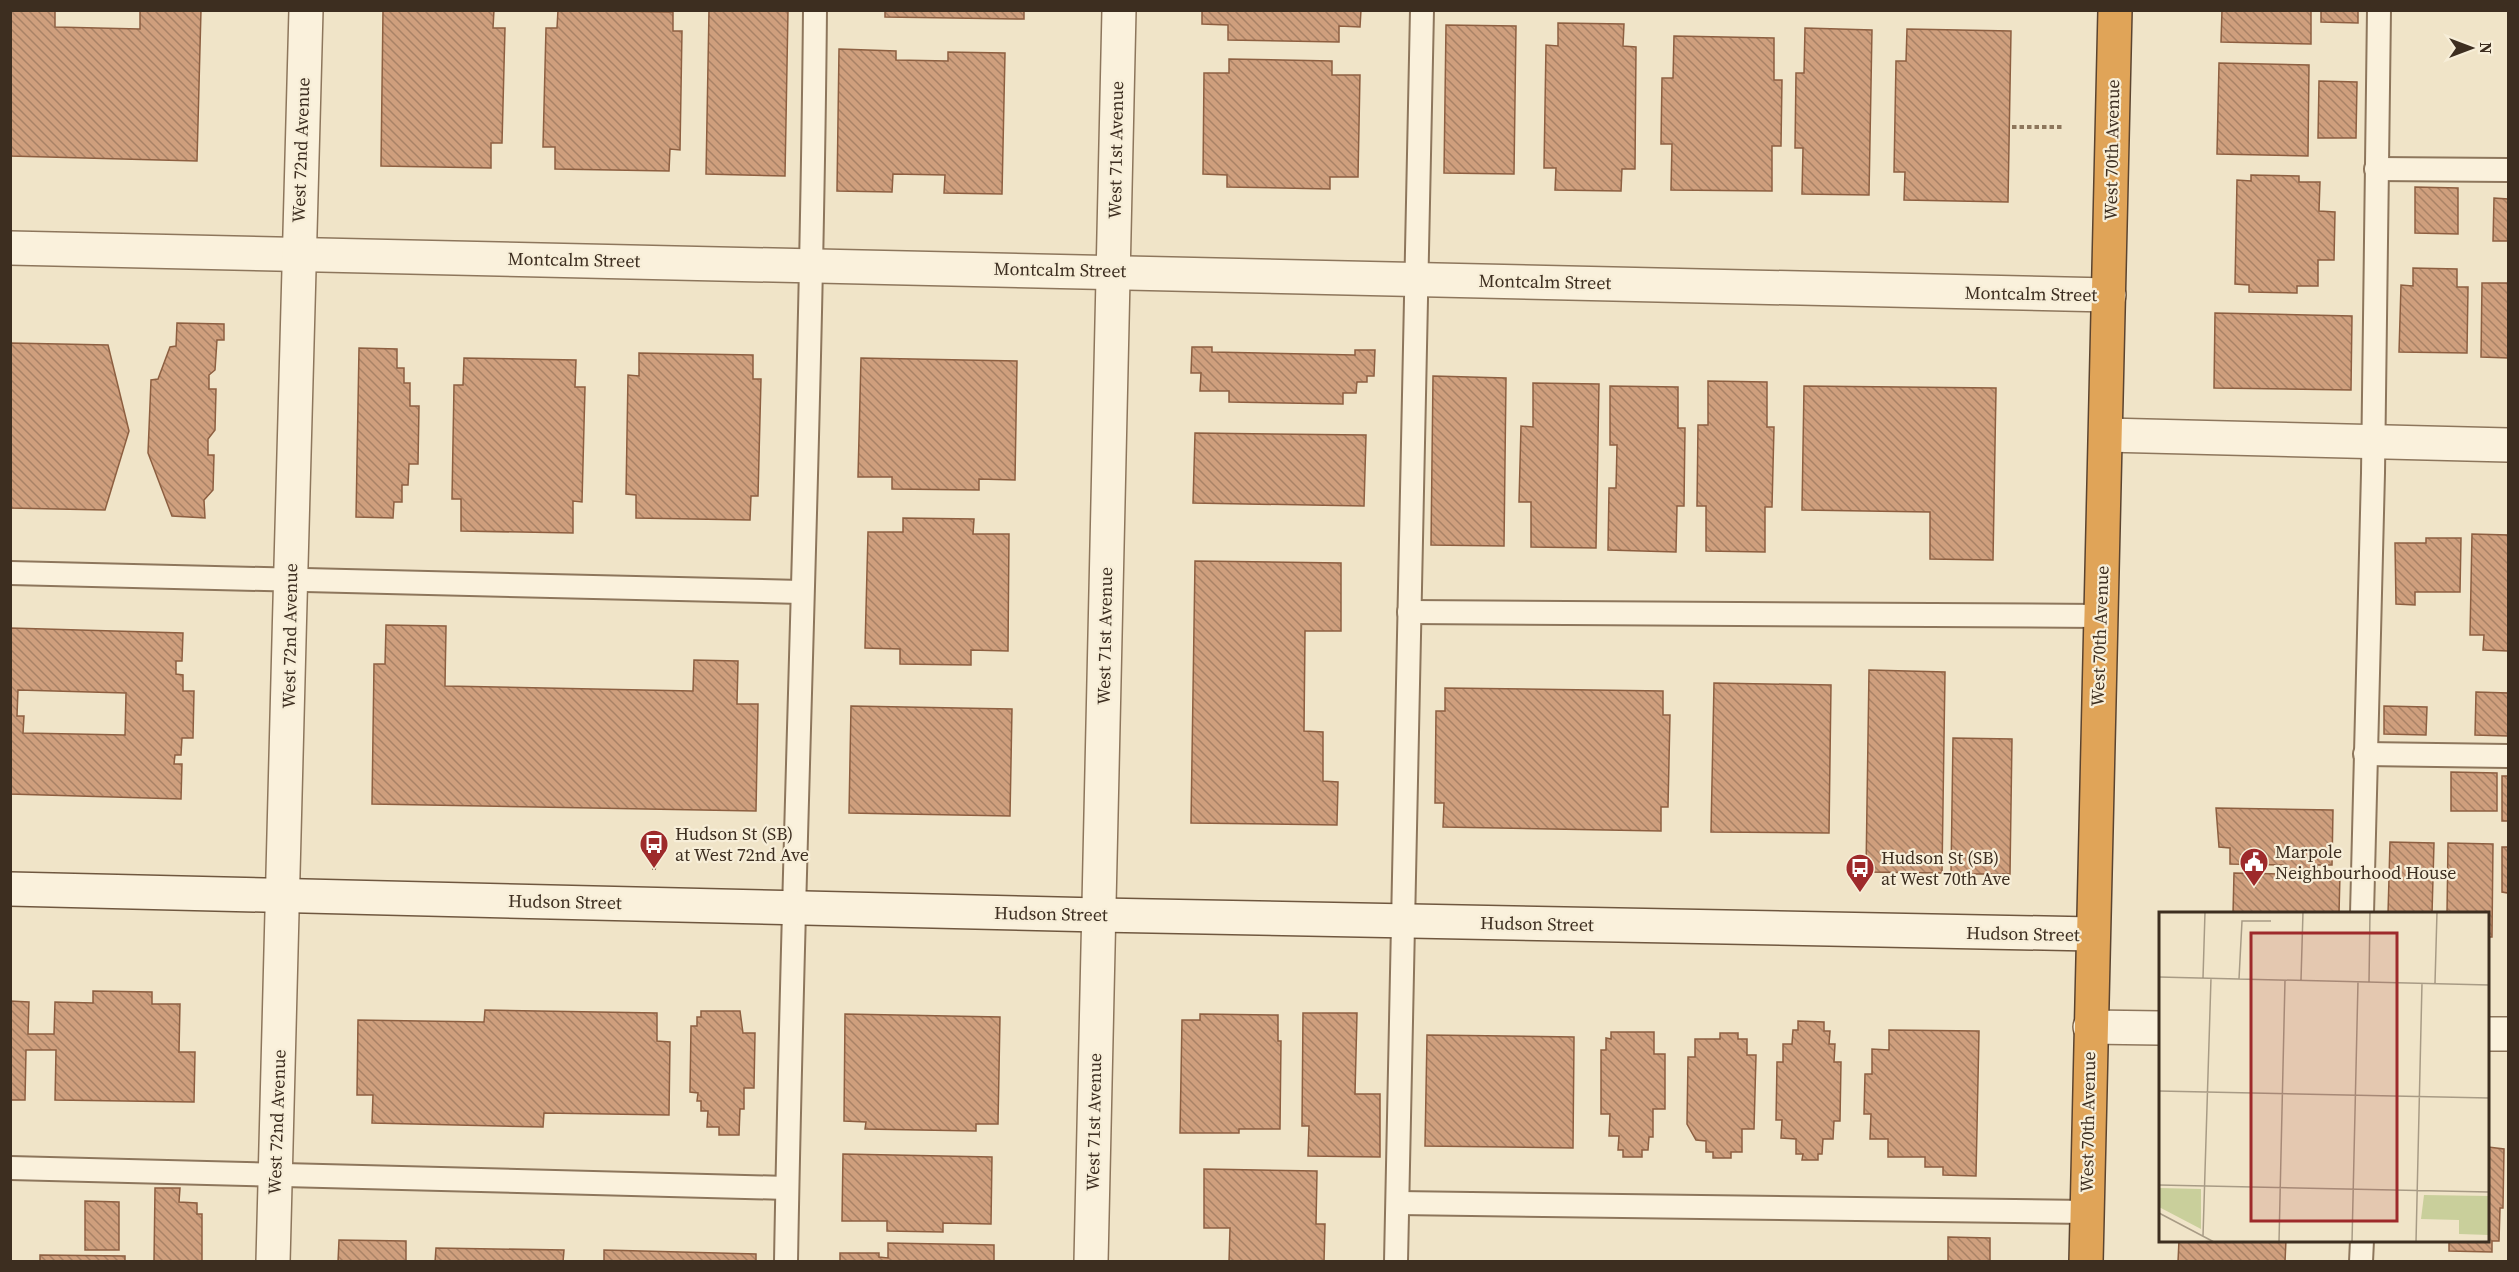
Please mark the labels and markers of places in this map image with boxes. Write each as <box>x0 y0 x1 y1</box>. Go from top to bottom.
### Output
place label: Hudson St (SB) at West 72nd Ave <box>675 821 809 867</box>
bus stop icon: Hudson St (SB) at West 72nd Ave <box>638 828 670 870</box>
place label: Marpole Neighbourhood House <box>2275 839 2457 885</box>
place label: Hudson St (SB) at West 70th Ave <box>1881 845 2010 891</box>
public building icon: Marpole Neighbourhood House <box>2238 846 2270 888</box>
bus stop icon: Hudson St (SB) at West 70th Ave <box>1844 852 1876 894</box>

